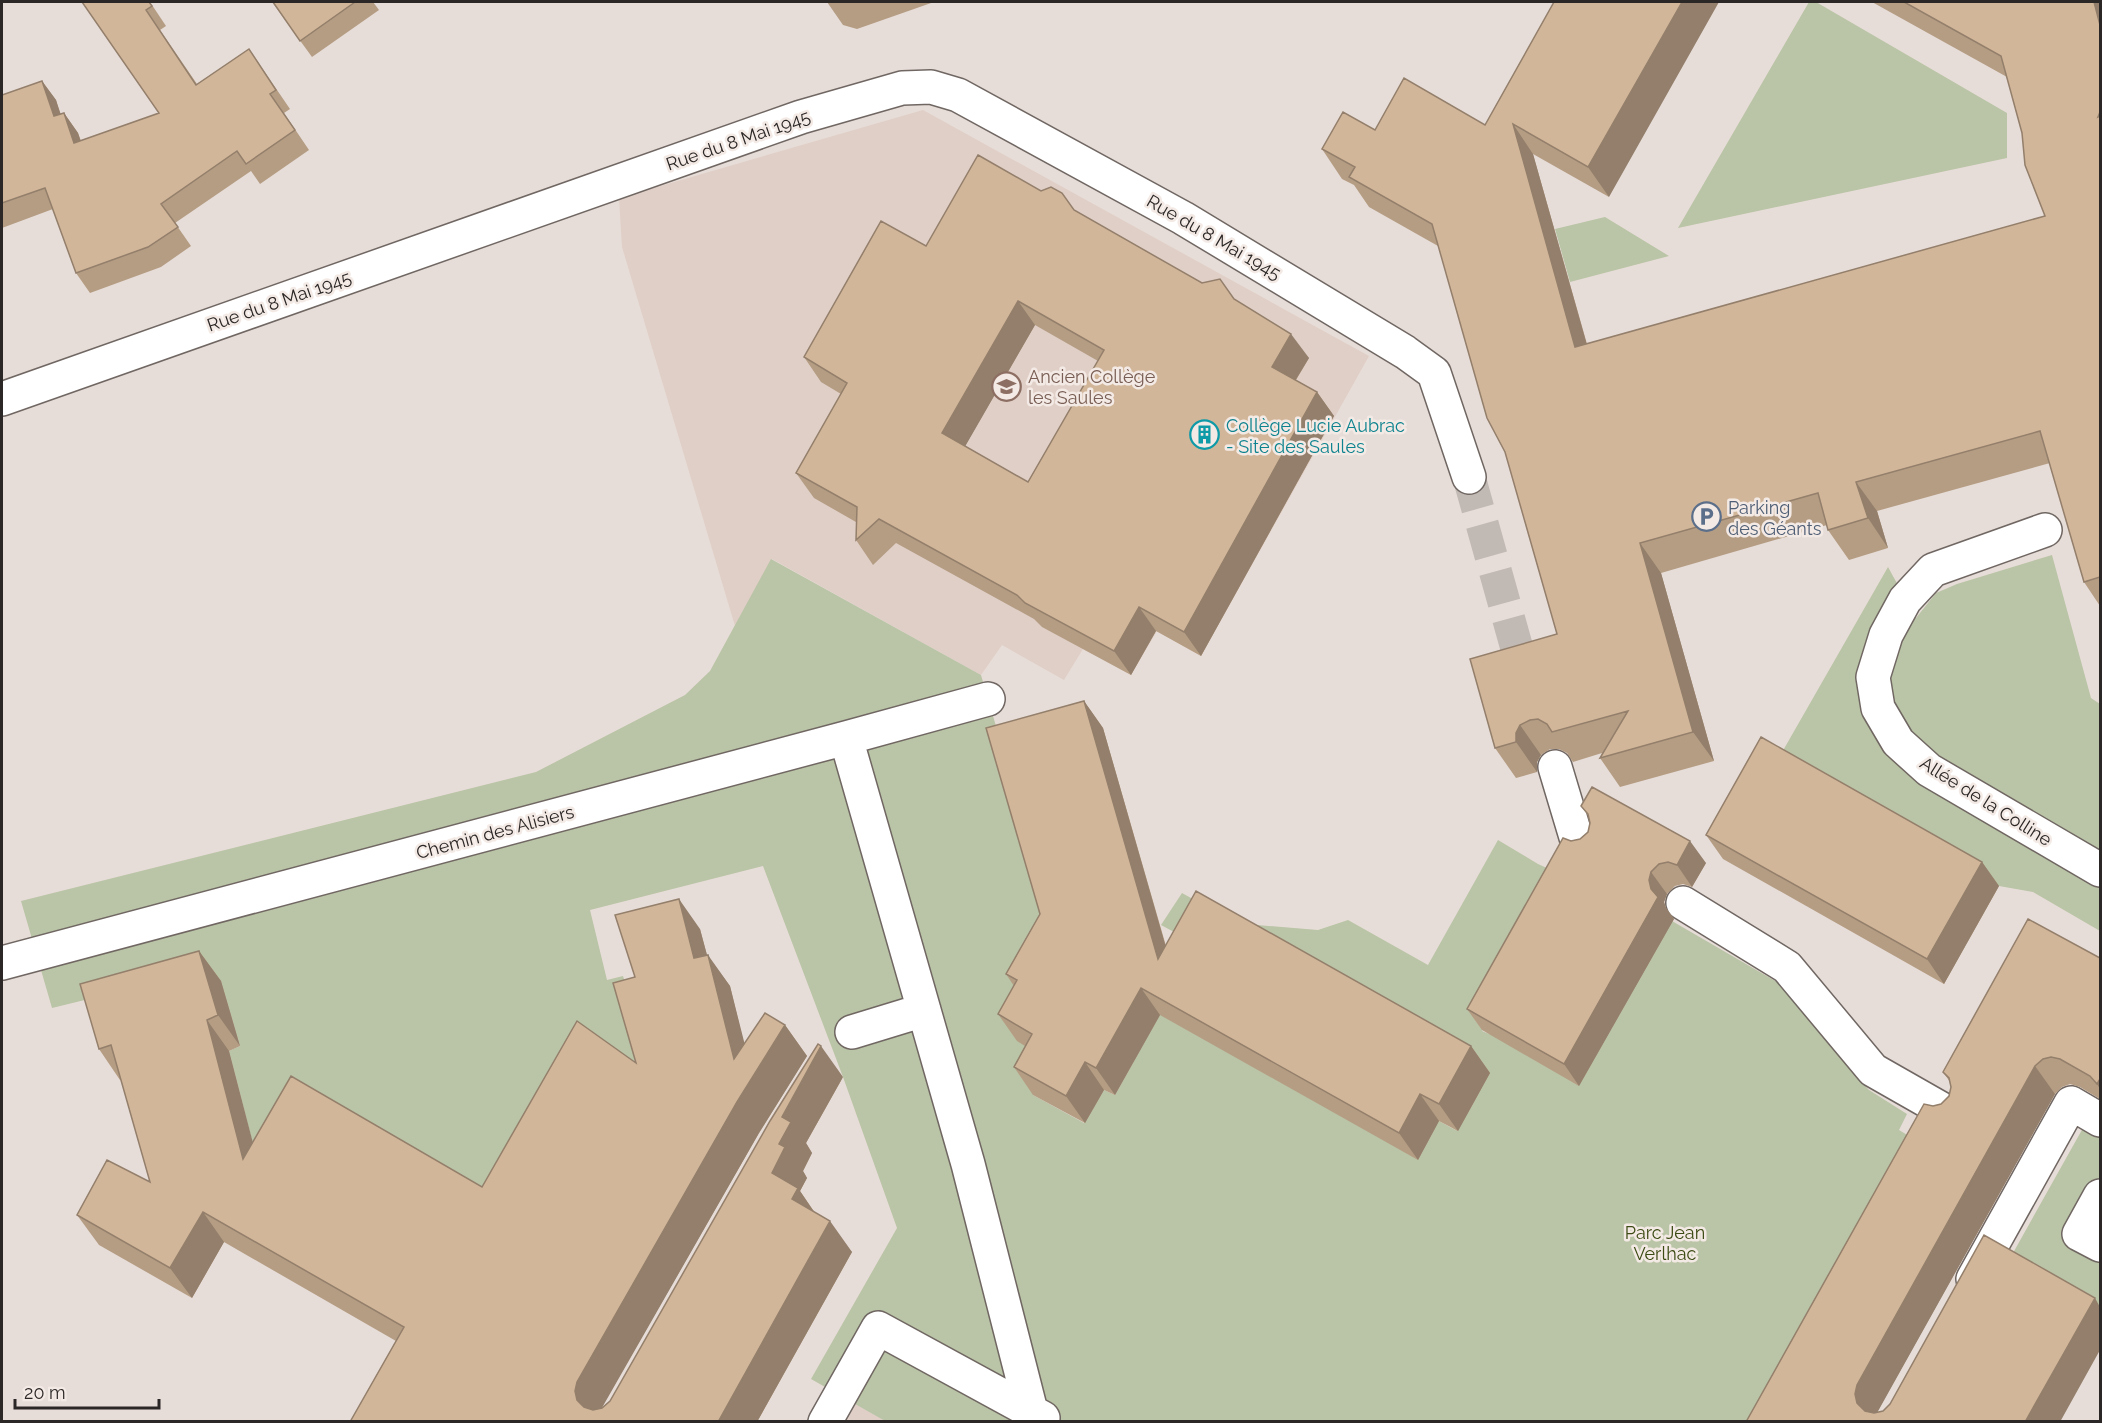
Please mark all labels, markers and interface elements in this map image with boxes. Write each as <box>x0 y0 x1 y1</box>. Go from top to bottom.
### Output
street label: Rue du 8 Mai 1945 <box>663 105 813 175</box>
street label: Rue du 8 Mai 1945 <box>1143 190 1285 284</box>
street label: Rue du 8 Mai 1945 <box>204 266 354 336</box>
place label: Ancien Collège les Saules <box>1028 366 1156 408</box>
school or university icon: Ancien Collège les Saules <box>991 370 1023 402</box>
place label: Collège Lucie Aubrac - Site des Saules <box>1226 415 1405 457</box>
building icon: Collège Lucie Aubrac - Site des Saules <box>1189 419 1221 451</box>
place label: Parking des Géants <box>1728 497 1822 539</box>
parking icon: Parking des Géants <box>1691 501 1723 533</box>
street label: Allée de la Colline <box>1916 752 2056 850</box>
street label: Chemin des Alisiers <box>414 801 577 863</box>
park label: Parc Jean Verlhac <box>1625 1222 1705 1264</box>
scale bar <box>15 1372 159 1410</box>
text: 20 m <box>24 1382 66 1403</box>

